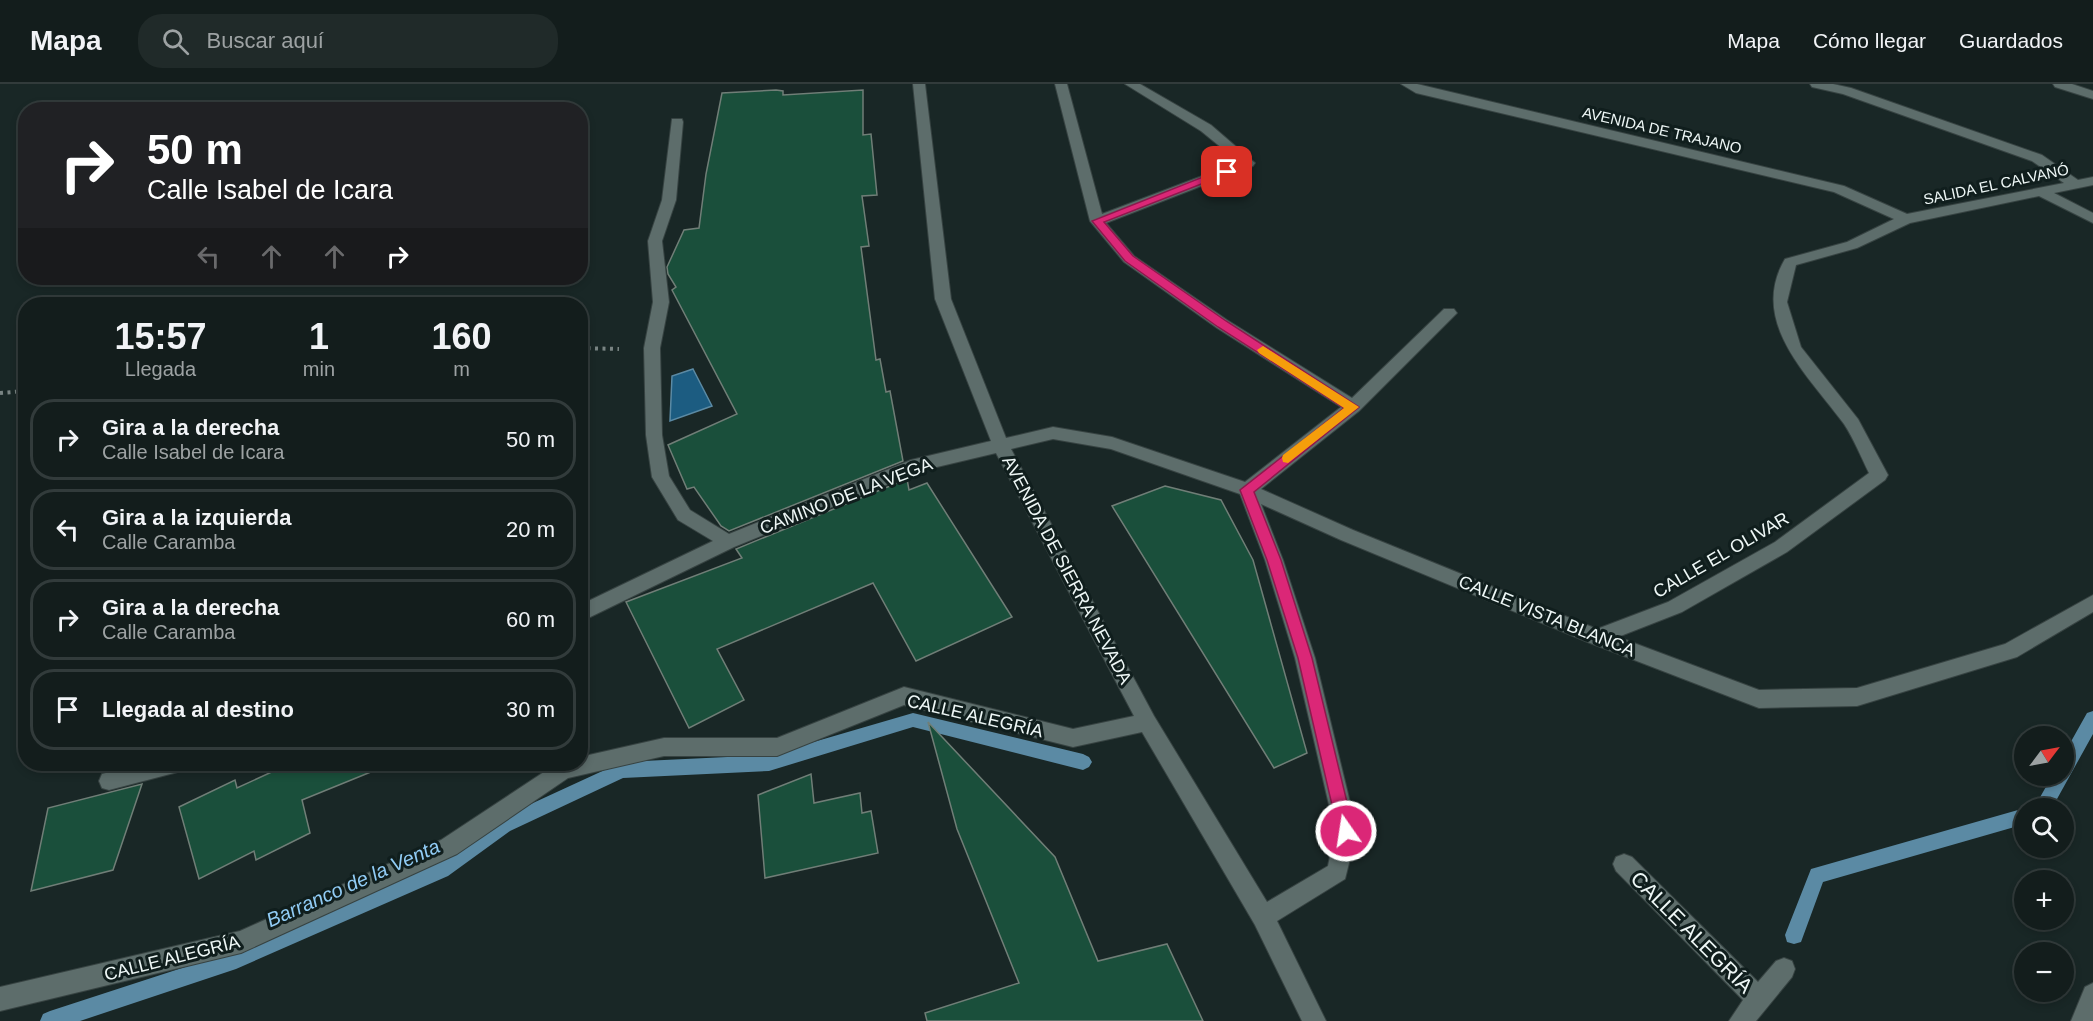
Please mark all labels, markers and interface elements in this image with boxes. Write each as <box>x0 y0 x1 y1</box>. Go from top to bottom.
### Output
search box <box>138 14 558 68</box>
text: Mapa <box>30 25 102 56</box>
icon: search <box>159 25 192 58</box>
text: Buscar aquí <box>207 28 324 53</box>
text: Mapa <box>1727 29 1780 52</box>
text: Cómo llegar <box>1813 29 1926 52</box>
text: Guardados <box>1959 29 2063 52</box>
street label: AVENIDA DE TRAJANO <box>1581 103 1743 157</box>
icon: right <box>48 126 126 204</box>
text: 50 m <box>147 126 243 173</box>
pin <box>1201 146 1252 197</box>
icon: arrive <box>1210 155 1243 188</box>
street label: SALIDA EL CALVANÓ <box>1922 160 2070 208</box>
text: Calle Isabel de Icara <box>147 175 393 205</box>
icon: left <box>192 240 225 273</box>
icon: ahead <box>255 240 288 273</box>
icon: ahead <box>318 240 351 273</box>
icon: right <box>381 240 414 273</box>
text: 15:57 <box>114 316 206 357</box>
text: 1 <box>309 316 329 357</box>
text: 160 <box>431 316 492 357</box>
text: Llegada <box>125 358 196 380</box>
text: min <box>303 358 335 380</box>
text: m <box>453 358 470 380</box>
text: Gira a la derecha <box>102 415 279 440</box>
icon: right <box>51 423 84 456</box>
text: 50 m <box>506 427 555 452</box>
text: Calle Isabel de Icara <box>102 441 284 463</box>
street label: AVENIDA DE SIERRA NEVADA <box>998 453 1136 687</box>
street label: CAMINO DE LA VEGA <box>757 454 935 538</box>
text: Gira a la izquierda <box>102 505 292 530</box>
street label: CALLE EL OLIVAR <box>1650 508 1792 602</box>
icon: left <box>51 513 84 546</box>
text: 20 m <box>506 517 555 542</box>
text: Calle Caramba <box>102 531 235 553</box>
street label: CALLE VISTA BLANCA <box>1456 571 1638 661</box>
text: Gira a la derecha <box>102 595 279 620</box>
icon: right <box>51 603 84 636</box>
text: 60 m <box>506 607 555 632</box>
text: Calle Caramba <box>102 621 235 643</box>
street label: CALLE ALEGRÍA <box>905 691 1045 741</box>
icon: arrive <box>51 693 84 726</box>
text: Llegada al destino <box>102 697 294 722</box>
text: 30 m <box>506 697 555 722</box>
north arrow <box>2014 726 2074 786</box>
map controls <box>2014 726 2074 1002</box>
button: search <box>2014 798 2074 858</box>
position arrow <box>1314 799 1378 863</box>
water label: Barranco de la Venta <box>263 835 443 931</box>
street label: CALLE ALEGRÍA <box>1627 867 1757 997</box>
button: + <box>2014 870 2074 930</box>
street label: CALLE ALEGRÍA <box>102 931 242 985</box>
button: − <box>2014 942 2074 1002</box>

